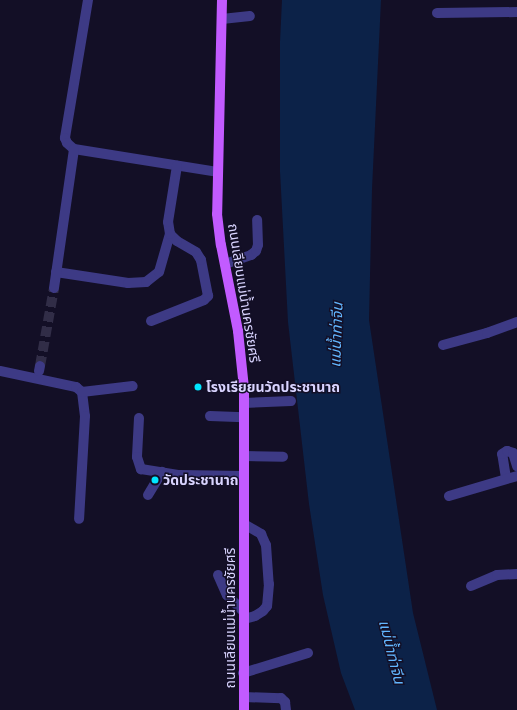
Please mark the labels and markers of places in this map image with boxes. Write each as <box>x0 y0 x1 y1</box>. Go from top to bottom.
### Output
place label: โรงเรียยนวัดประชานาถ <box>206 379 340 395</box>
marker: โรงเรียยนวัดประชานาถ <box>193 382 203 392</box>
place label: วัดประชานาถ <box>163 472 239 488</box>
marker: วัดประชานาถ <box>150 475 160 485</box>

